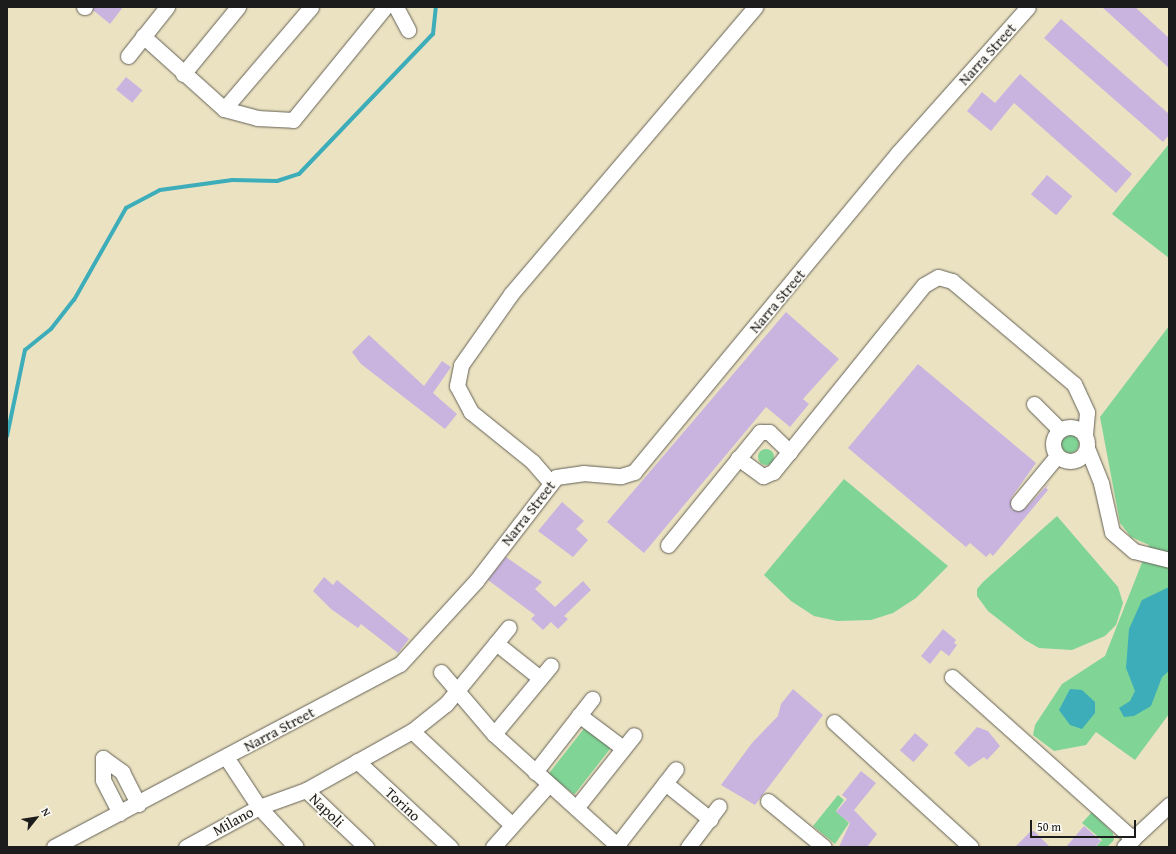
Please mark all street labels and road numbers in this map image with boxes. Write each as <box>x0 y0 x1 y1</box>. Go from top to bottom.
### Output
street label: Narra Street <box>954 19 1020 89</box>
street label: Narra Street <box>745 266 809 336</box>
street label: Narra Street <box>497 477 559 549</box>
street label: Narra Street <box>241 703 317 755</box>
street label: Torino <box>382 783 424 825</box>
street label: Napoli <box>306 789 348 831</box>
street label: Milano <box>209 802 257 840</box>

